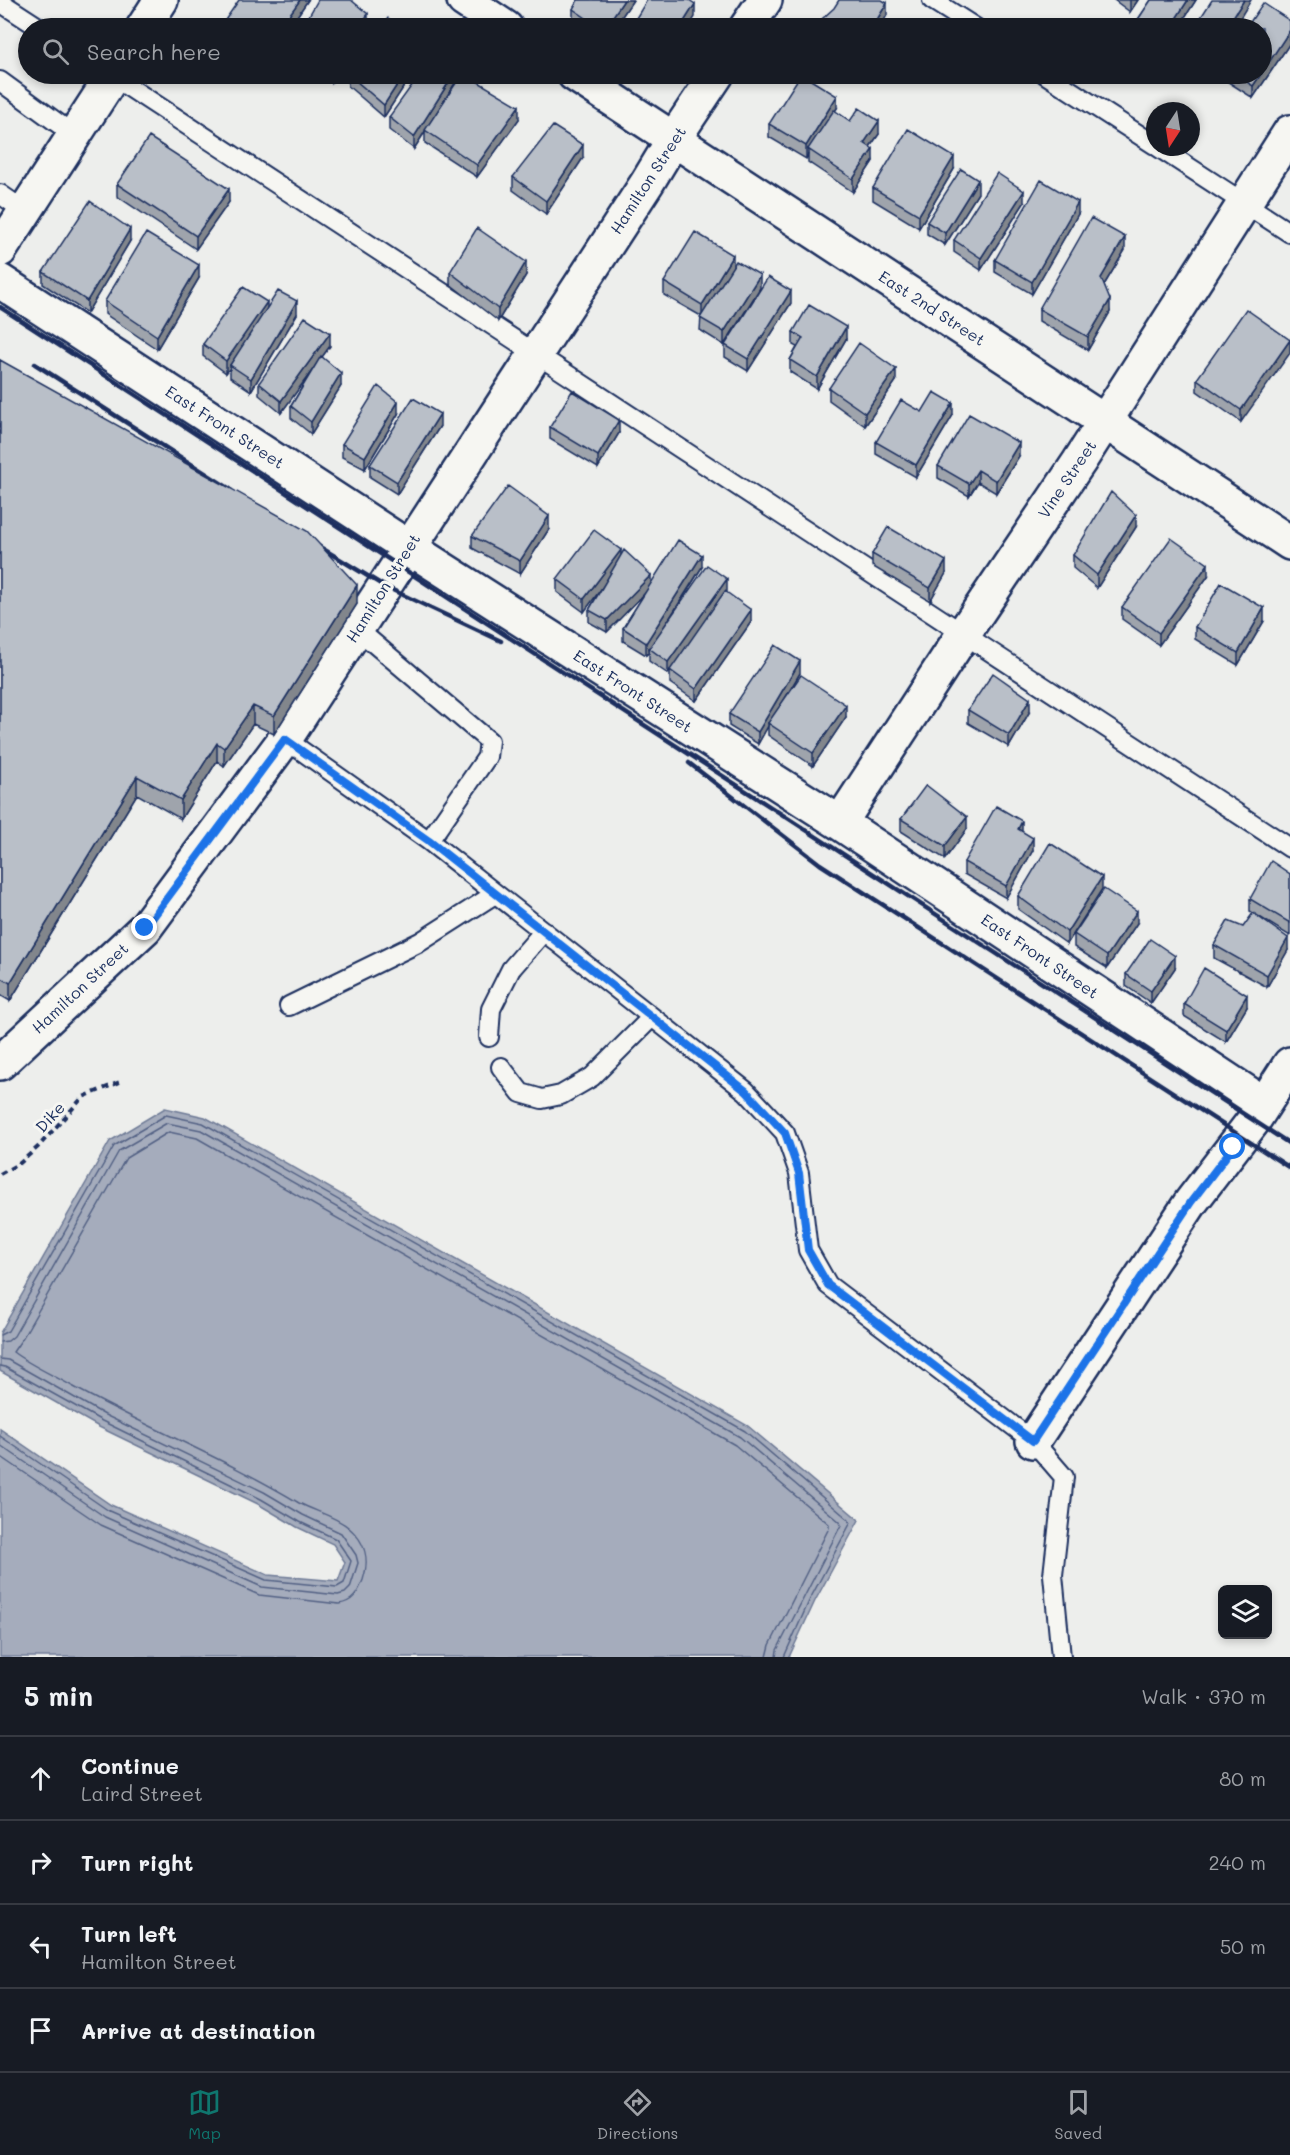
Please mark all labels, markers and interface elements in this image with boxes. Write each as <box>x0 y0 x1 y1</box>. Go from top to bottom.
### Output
search box <box>18 18 1272 84</box>
icon: search <box>39 35 72 68</box>
text: Search here <box>87 37 221 66</box>
north arrow <box>1146 102 1200 156</box>
street label: Hamilton Street <box>605 122 690 238</box>
street label: East 2nd Street <box>875 265 990 350</box>
street label: East Front Street <box>162 380 289 473</box>
street label: Vine Street <box>1033 436 1100 522</box>
street label: Hamilton Street <box>341 529 424 646</box>
street label: East Front Street <box>570 644 697 737</box>
street label: East Front Street <box>977 908 1103 1003</box>
route end <box>131 914 157 940</box>
street label: Hamilton Street <box>27 938 132 1038</box>
street label: Dike <box>30 1097 69 1136</box>
route start <box>1219 1133 1245 1159</box>
map controls <box>1218 1585 1272 1639</box>
button: layers <box>1218 1585 1272 1639</box>
text: 5 min <box>24 1679 93 1713</box>
text: Walk · 370 m <box>1141 1683 1266 1709</box>
text: Continue <box>81 1751 179 1780</box>
icon: ahead <box>24 1762 57 1795</box>
text: 80 m <box>1219 1765 1266 1791</box>
text: Laird Street <box>81 1780 203 1806</box>
icon: right <box>24 1846 57 1879</box>
text: Turn right <box>81 1848 193 1877</box>
text: 240 m <box>1208 1849 1266 1875</box>
text: Turn left <box>81 1919 177 1948</box>
icon: left <box>24 1930 57 1963</box>
text: 50 m <box>1220 1933 1266 1959</box>
text: Hamilton Street <box>81 1948 237 1974</box>
icon: arrive <box>24 2014 57 2047</box>
text: Arrive at destination <box>81 2016 316 2045</box>
tab: Map <box>188 2086 221 2143</box>
tab: Directions <box>597 2086 678 2143</box>
tab: Saved <box>1054 2086 1102 2143</box>

